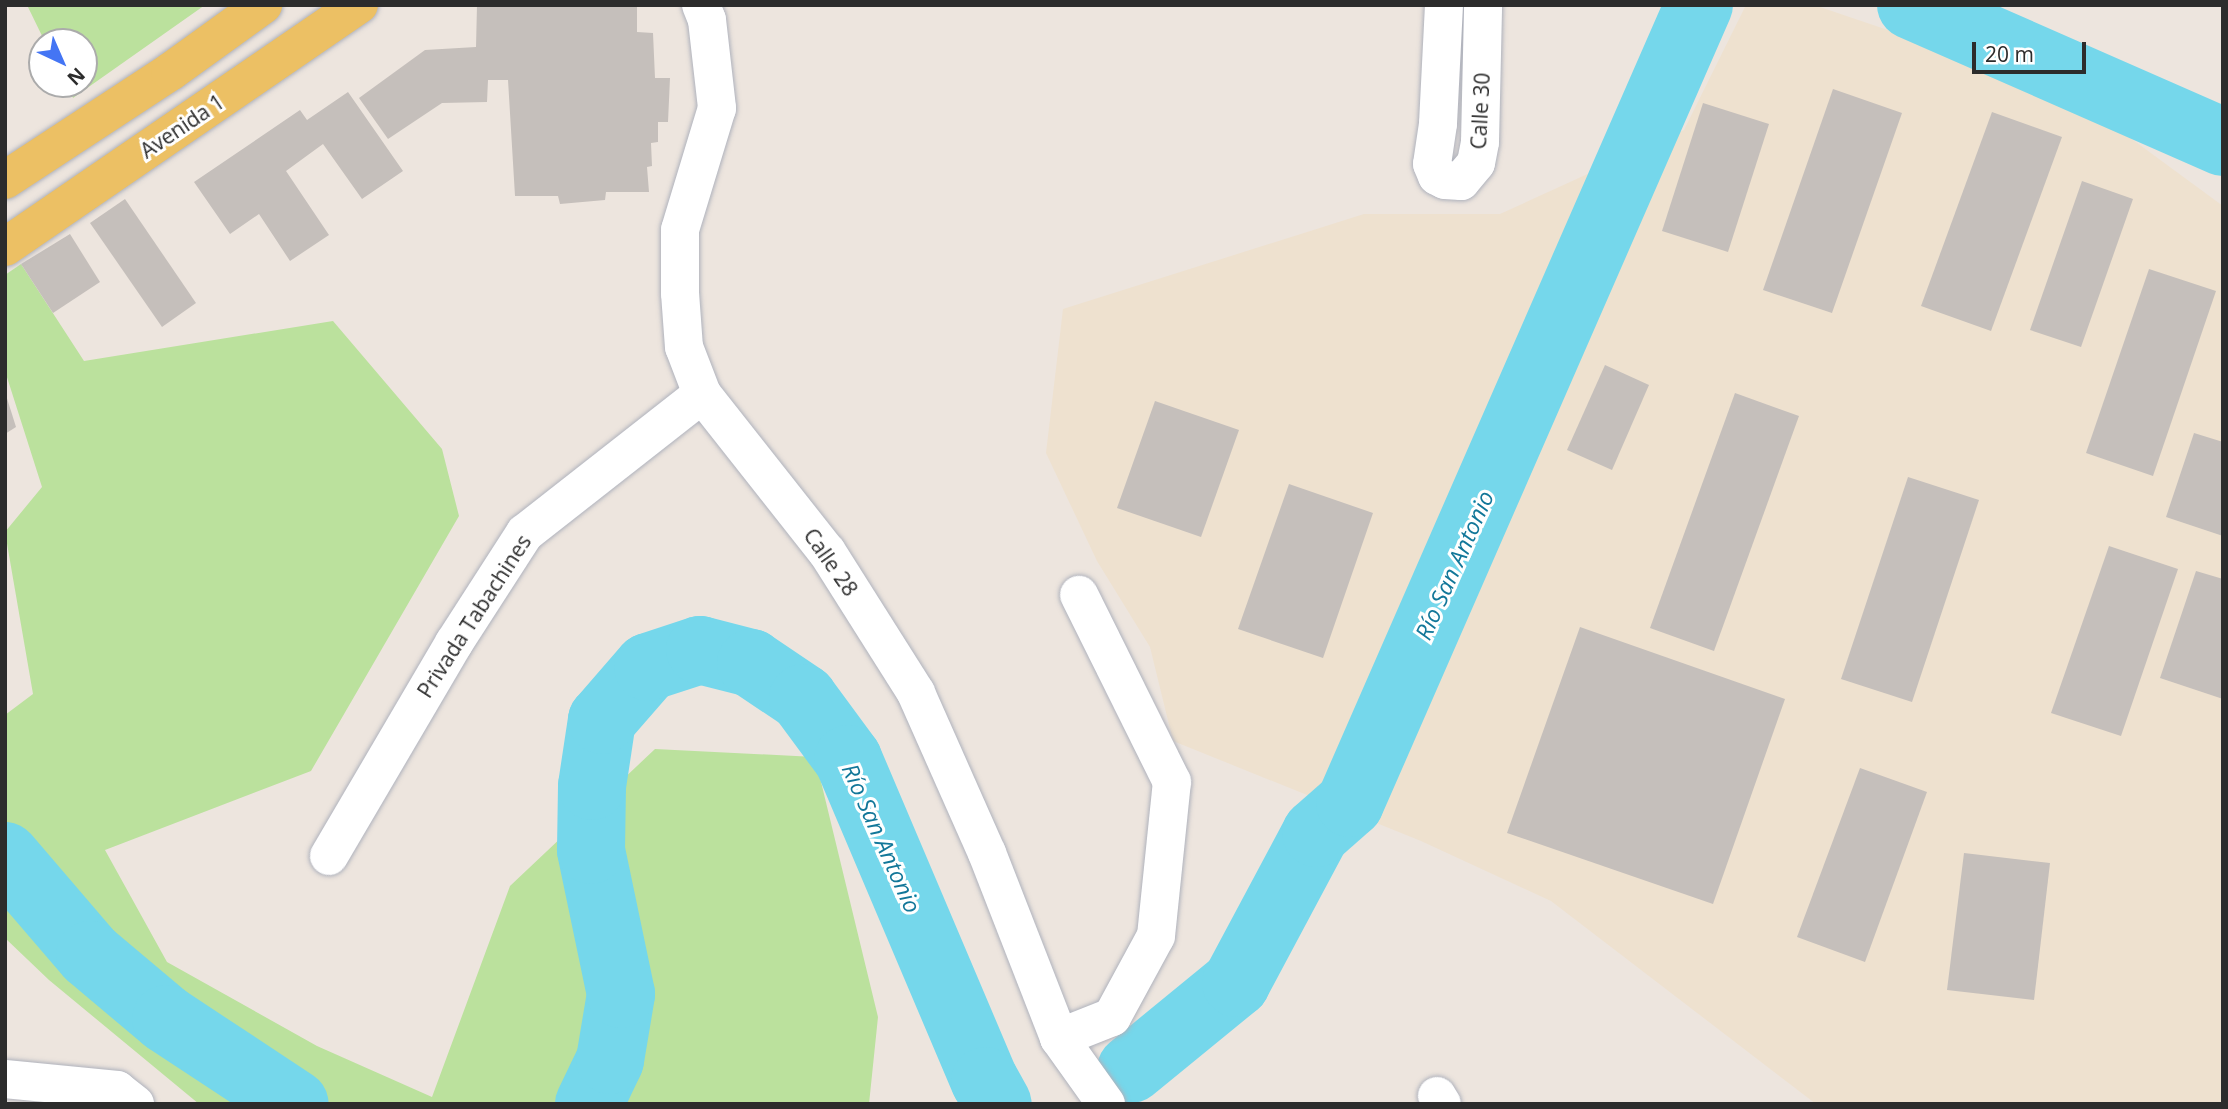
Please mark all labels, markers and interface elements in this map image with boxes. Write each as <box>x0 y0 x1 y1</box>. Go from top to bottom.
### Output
north arrow <box>28 28 98 98</box>
scale bar <box>1976 28 2090 72</box>
text: 20 m <box>1985 40 2034 68</box>
text: N <box>62 62 91 91</box>
street label: Calle 30 <box>1465 72 1495 150</box>
street label: Avenida 1 <box>135 89 229 163</box>
water label: Río San Antonio <box>1409 486 1499 644</box>
street label: Calle 28 <box>799 523 863 601</box>
street label: Privada Tabachines <box>412 530 536 702</box>
water label: Río San Antonio <box>837 759 927 917</box>

